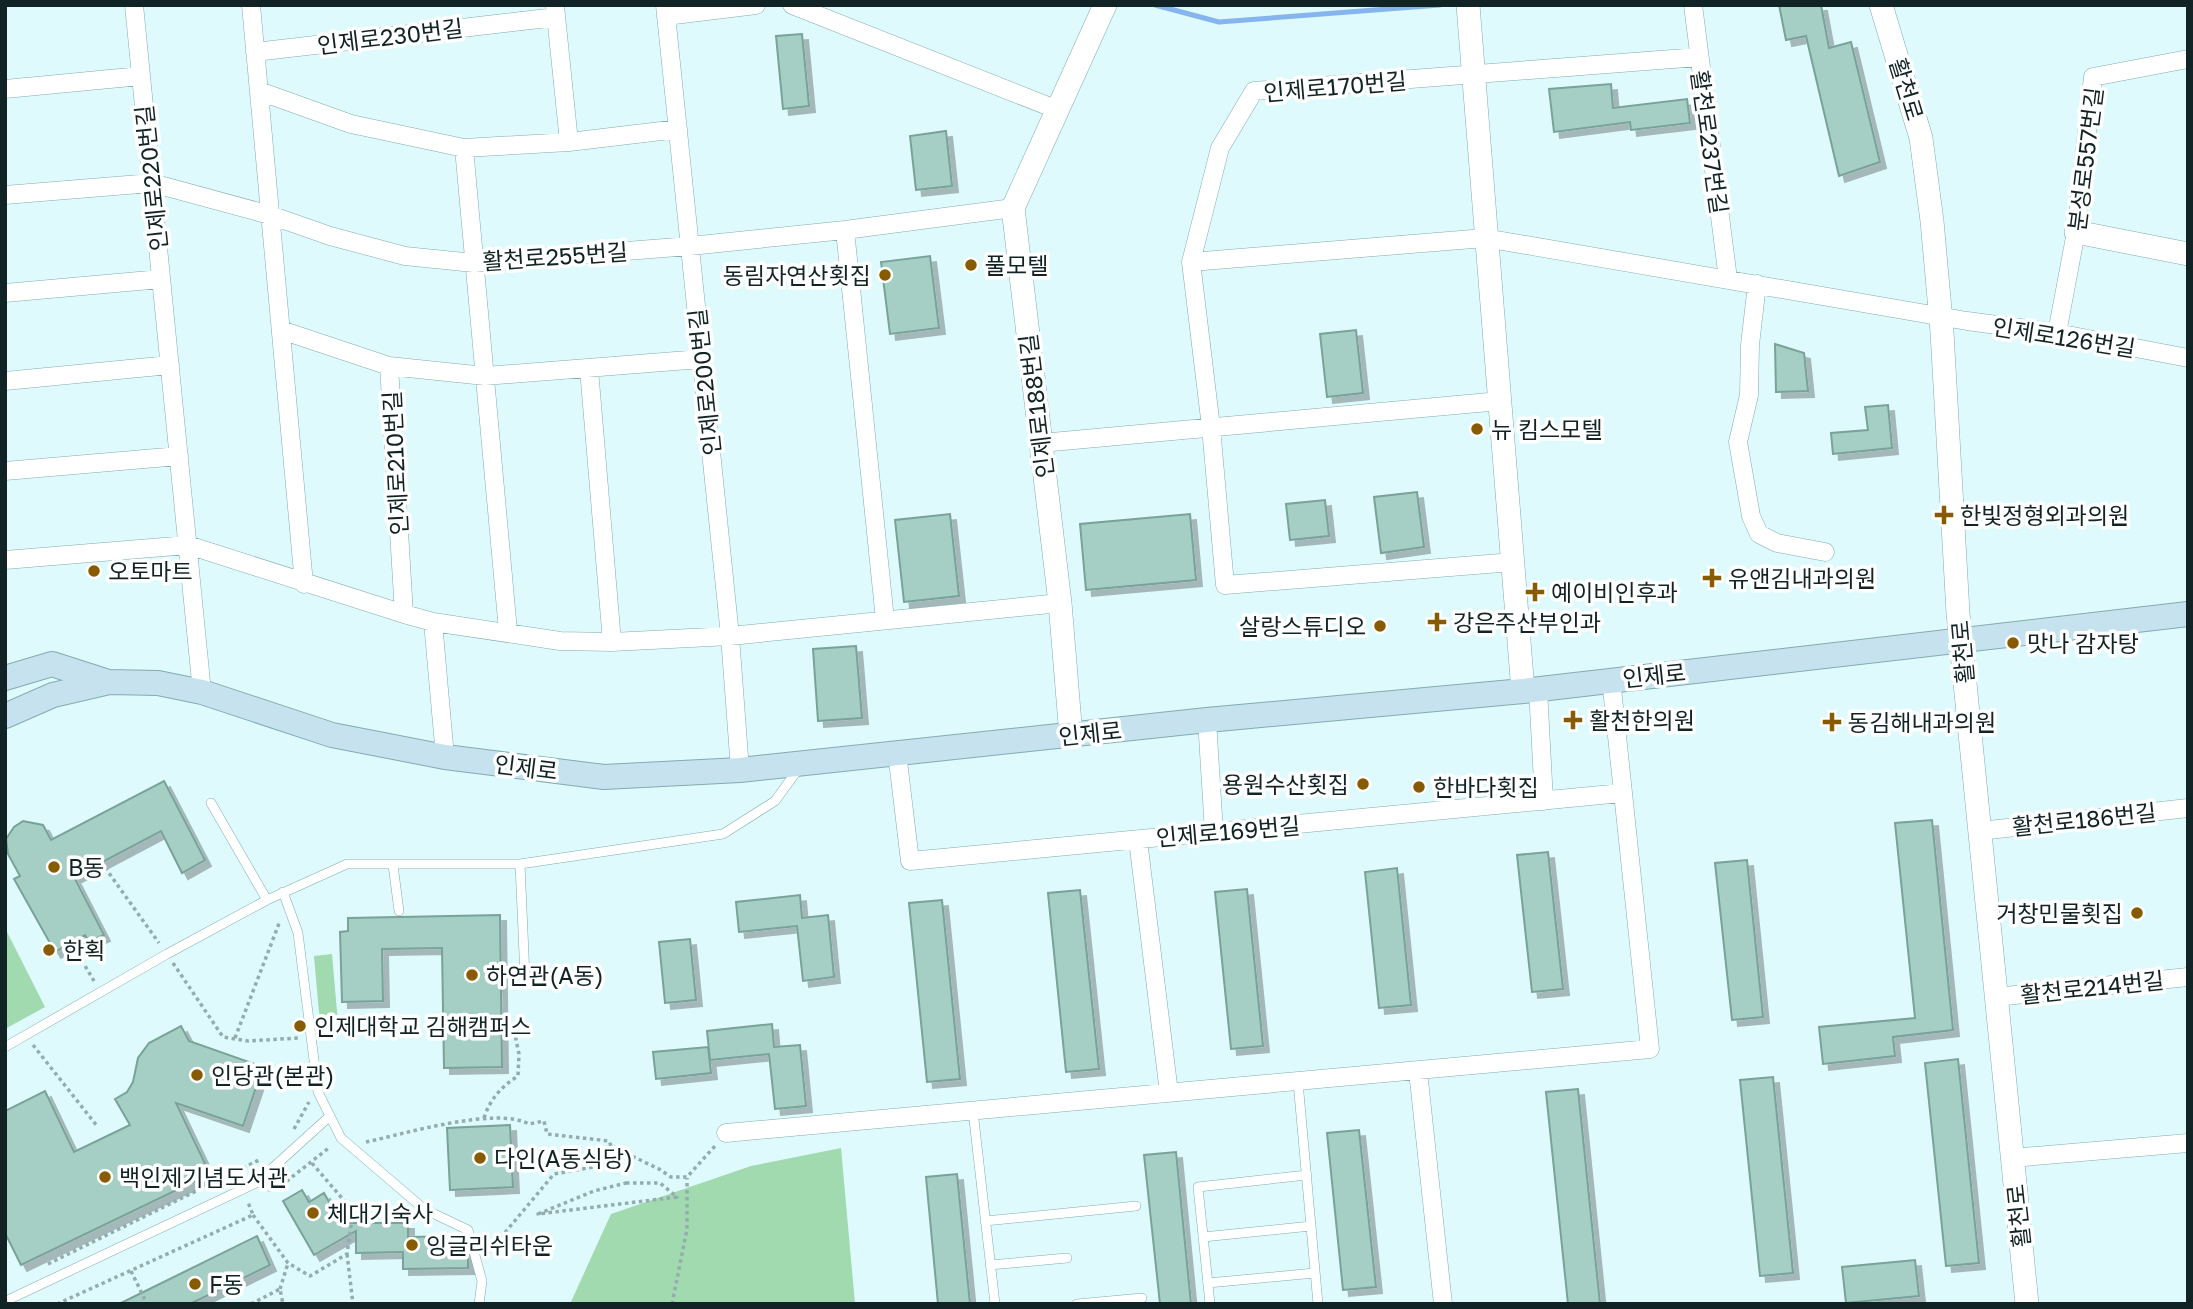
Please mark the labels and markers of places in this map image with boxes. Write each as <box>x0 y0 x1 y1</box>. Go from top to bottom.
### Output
place label: 풀모텔 <box>985 251 1048 279</box>
marker: 풀모텔 <box>963 257 979 273</box>
place label: 동림자연산횟집 <box>723 261 871 289</box>
marker: 동림자연산횟집 <box>877 267 893 283</box>
place label: 뉴 킴스모텔 <box>1491 415 1603 443</box>
marker: 뉴 킴스모텔 <box>1469 421 1485 437</box>
place label: 한빛정형외과의원 <box>1960 501 2129 529</box>
marker: 한빛정형외과의원 <box>1934 505 1954 525</box>
place label: 오토마트 <box>108 557 193 585</box>
marker: 오토마트 <box>86 563 102 579</box>
place label: 유앤김내과의원 <box>1728 564 1876 592</box>
marker: 유앤김내과의원 <box>1702 568 1722 588</box>
place label: 예이비인후과 <box>1551 578 1678 606</box>
marker: 예이비인후과 <box>1525 582 1545 602</box>
place label: 강은주산부인과 <box>1453 608 1601 636</box>
place label: 살랑스튜디오 <box>1239 612 1366 640</box>
marker: 강은주산부인과 <box>1427 612 1447 632</box>
marker: 살랑스튜디오 <box>1372 618 1388 634</box>
place label: 맛나 감자탕 <box>2027 629 2139 657</box>
marker: 맛나 감자탕 <box>2005 635 2021 651</box>
place label: 활천한의원 <box>1589 706 1695 734</box>
place label: 동김해내과의원 <box>1848 708 1996 736</box>
marker: 활천한의원 <box>1563 710 1583 730</box>
marker: 동김해내과의원 <box>1822 712 1842 732</box>
place label: 용원수산횟집 <box>1222 770 1349 798</box>
place label: 한바다횟집 <box>1433 773 1539 801</box>
marker: 용원수산횟집 <box>1355 776 1371 792</box>
marker: 한바다횟집 <box>1411 779 1427 795</box>
place label: B동 <box>68 853 105 881</box>
marker: B동 <box>46 859 62 875</box>
place label: 거창민물횟집 <box>1996 899 2123 927</box>
marker: 거창민물횟집 <box>2129 905 2145 921</box>
place label: 한획 <box>63 936 105 964</box>
marker: 한획 <box>41 942 57 958</box>
place label: 하연관(A동) <box>486 961 604 989</box>
marker: 하연관(A동) <box>464 967 480 983</box>
place label: 인제대학교 김해캠퍼스 <box>314 1012 531 1040</box>
marker: 인제대학교 김해캠퍼스 <box>292 1018 308 1034</box>
place label: 인당관(본관) <box>211 1061 334 1089</box>
marker: 인당관(본관) <box>189 1067 205 1083</box>
place label: 다인(A동식당) <box>494 1144 633 1172</box>
marker: 다인(A동식당) <box>472 1150 488 1166</box>
place label: 백인제기념도서관 <box>119 1163 288 1191</box>
marker: 백인제기념도서관 <box>97 1169 113 1185</box>
place label: 체대기숙사 <box>327 1199 433 1227</box>
marker: 체대기숙사 <box>305 1205 321 1221</box>
place label: 잉글리쉬타운 <box>426 1231 553 1259</box>
marker: 잉글리쉬타운 <box>404 1237 420 1253</box>
place label: F동 <box>209 1270 244 1298</box>
marker: F동 <box>187 1276 203 1292</box>

